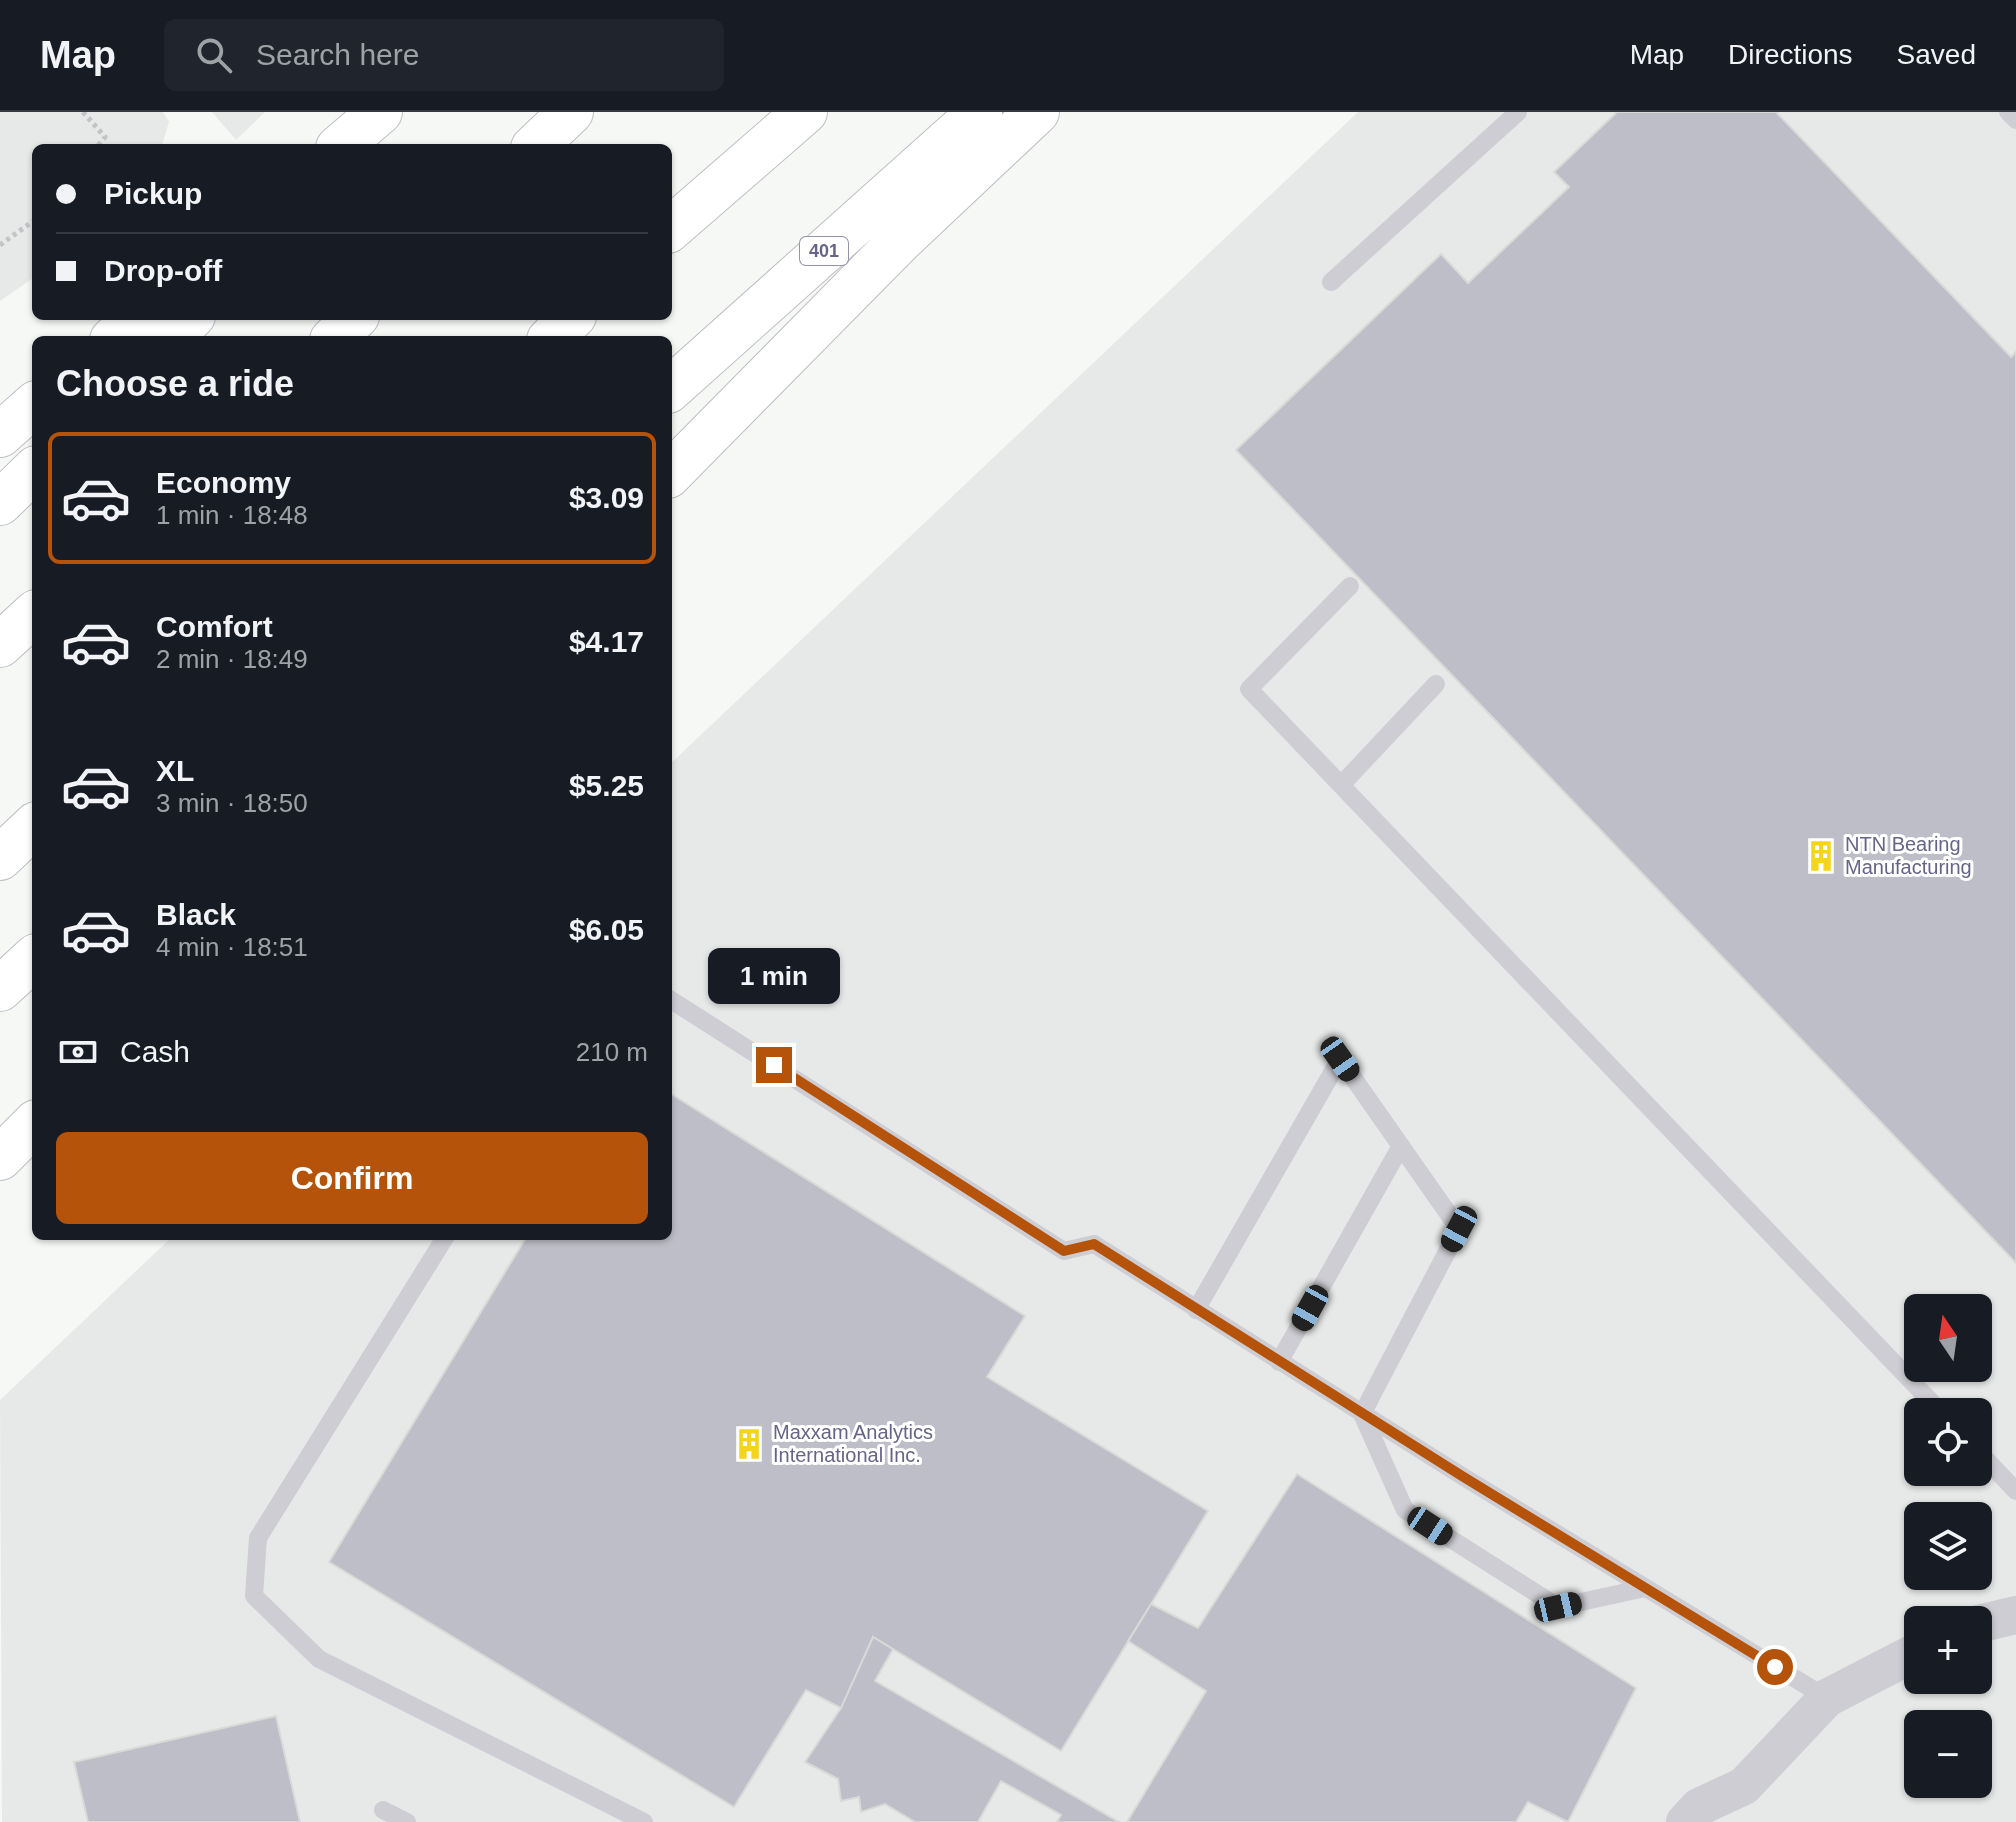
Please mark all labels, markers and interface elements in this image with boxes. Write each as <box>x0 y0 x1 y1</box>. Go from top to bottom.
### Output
search box <box>164 19 724 91</box>
icon: search <box>192 33 236 77</box>
text: Map <box>40 34 116 76</box>
text: Search here <box>256 38 419 71</box>
text: Map <box>1630 39 1684 70</box>
text: Directions <box>1728 39 1853 70</box>
text: Saved <box>1897 39 1976 70</box>
text: Pickup <box>104 177 202 210</box>
road number: 401 <box>800 237 848 265</box>
text: Drop-off <box>104 254 222 287</box>
text: Choose a ride <box>56 363 294 404</box>
icon: car <box>60 462 132 534</box>
text: Economy <box>156 466 291 499</box>
text: $3.09 <box>569 481 644 514</box>
text: 1 min · 18:48 <box>156 500 308 530</box>
icon: car <box>60 606 132 678</box>
text: Comfort <box>156 610 273 643</box>
text: $4.17 <box>569 625 644 658</box>
text: 2 min · 18:49 <box>156 644 308 674</box>
icon: car <box>60 750 132 822</box>
text: XL <box>156 754 194 787</box>
text: $5.25 <box>569 769 644 802</box>
text: 3 min · 18:50 <box>156 788 308 818</box>
place label: NTN Bearing Manufacturing <box>1845 833 1972 878</box>
building icon: NTN Bearing Manufacturing <box>1804 839 1838 873</box>
icon: car <box>60 894 132 966</box>
text: Black <box>156 898 236 931</box>
text: $6.05 <box>569 913 644 946</box>
text: 4 min · 18:51 <box>156 932 308 962</box>
callout: 1 min <box>708 949 840 1005</box>
text: 1 min <box>740 961 808 991</box>
icon: cash <box>56 1030 100 1074</box>
car <box>1316 1032 1364 1086</box>
text: Cash <box>120 1035 190 1068</box>
text: 210 m <box>576 1037 648 1067</box>
route end <box>756 1047 792 1083</box>
button: Confirm <box>56 1132 648 1224</box>
car <box>1437 1202 1481 1256</box>
car <box>1288 1281 1332 1335</box>
north arrow <box>1904 1294 1992 1382</box>
map controls <box>1904 1294 1992 1798</box>
button: locate <box>1904 1398 1992 1486</box>
place label: Maxxam Analytics International Inc. <box>773 1421 933 1466</box>
building icon: Maxxam Analytics International Inc. <box>732 1427 766 1461</box>
button: layers <box>1904 1502 1992 1590</box>
car <box>1403 1503 1457 1549</box>
car <box>1532 1590 1584 1624</box>
button: + <box>1904 1606 1992 1694</box>
route start <box>1757 1649 1793 1685</box>
button: − <box>1904 1710 1992 1798</box>

